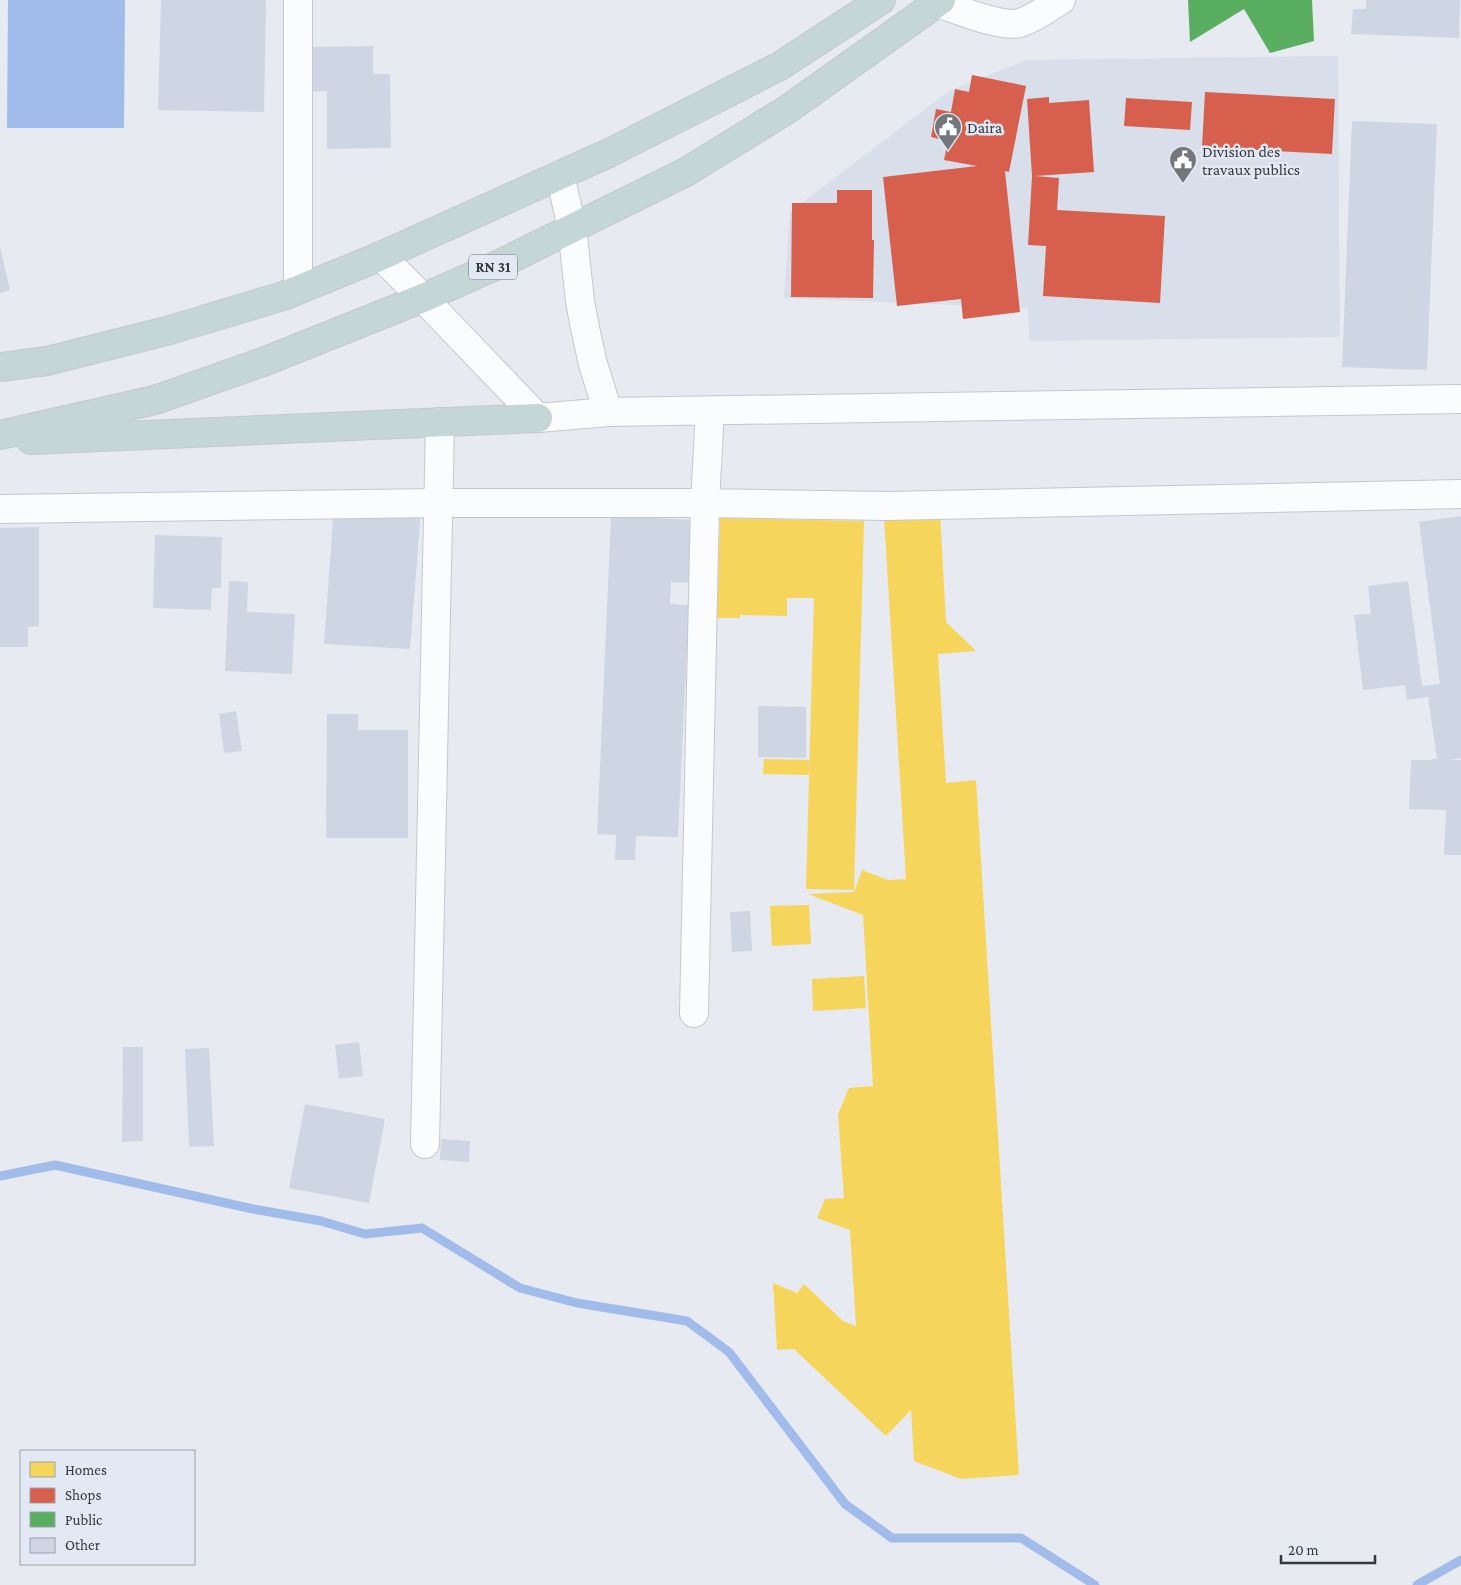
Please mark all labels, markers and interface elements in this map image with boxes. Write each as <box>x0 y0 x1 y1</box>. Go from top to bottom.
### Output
public building icon: Daira <box>933 112 963 151</box>
place label: Daira <box>967 119 1003 136</box>
place label: Division des travaux publics <box>1202 143 1300 179</box>
public building icon: Division des travaux publics <box>1168 145 1198 184</box>
road number: RN 31 <box>469 254 517 280</box>
legend <box>20 1450 195 1565</box>
text: Homes <box>65 1462 107 1478</box>
text: Shops <box>65 1487 101 1504</box>
text: Public <box>65 1512 103 1528</box>
scale bar <box>1281 1532 1375 1564</box>
text: Other <box>65 1537 101 1553</box>
text: 20 m <box>1288 1542 1319 1558</box>

